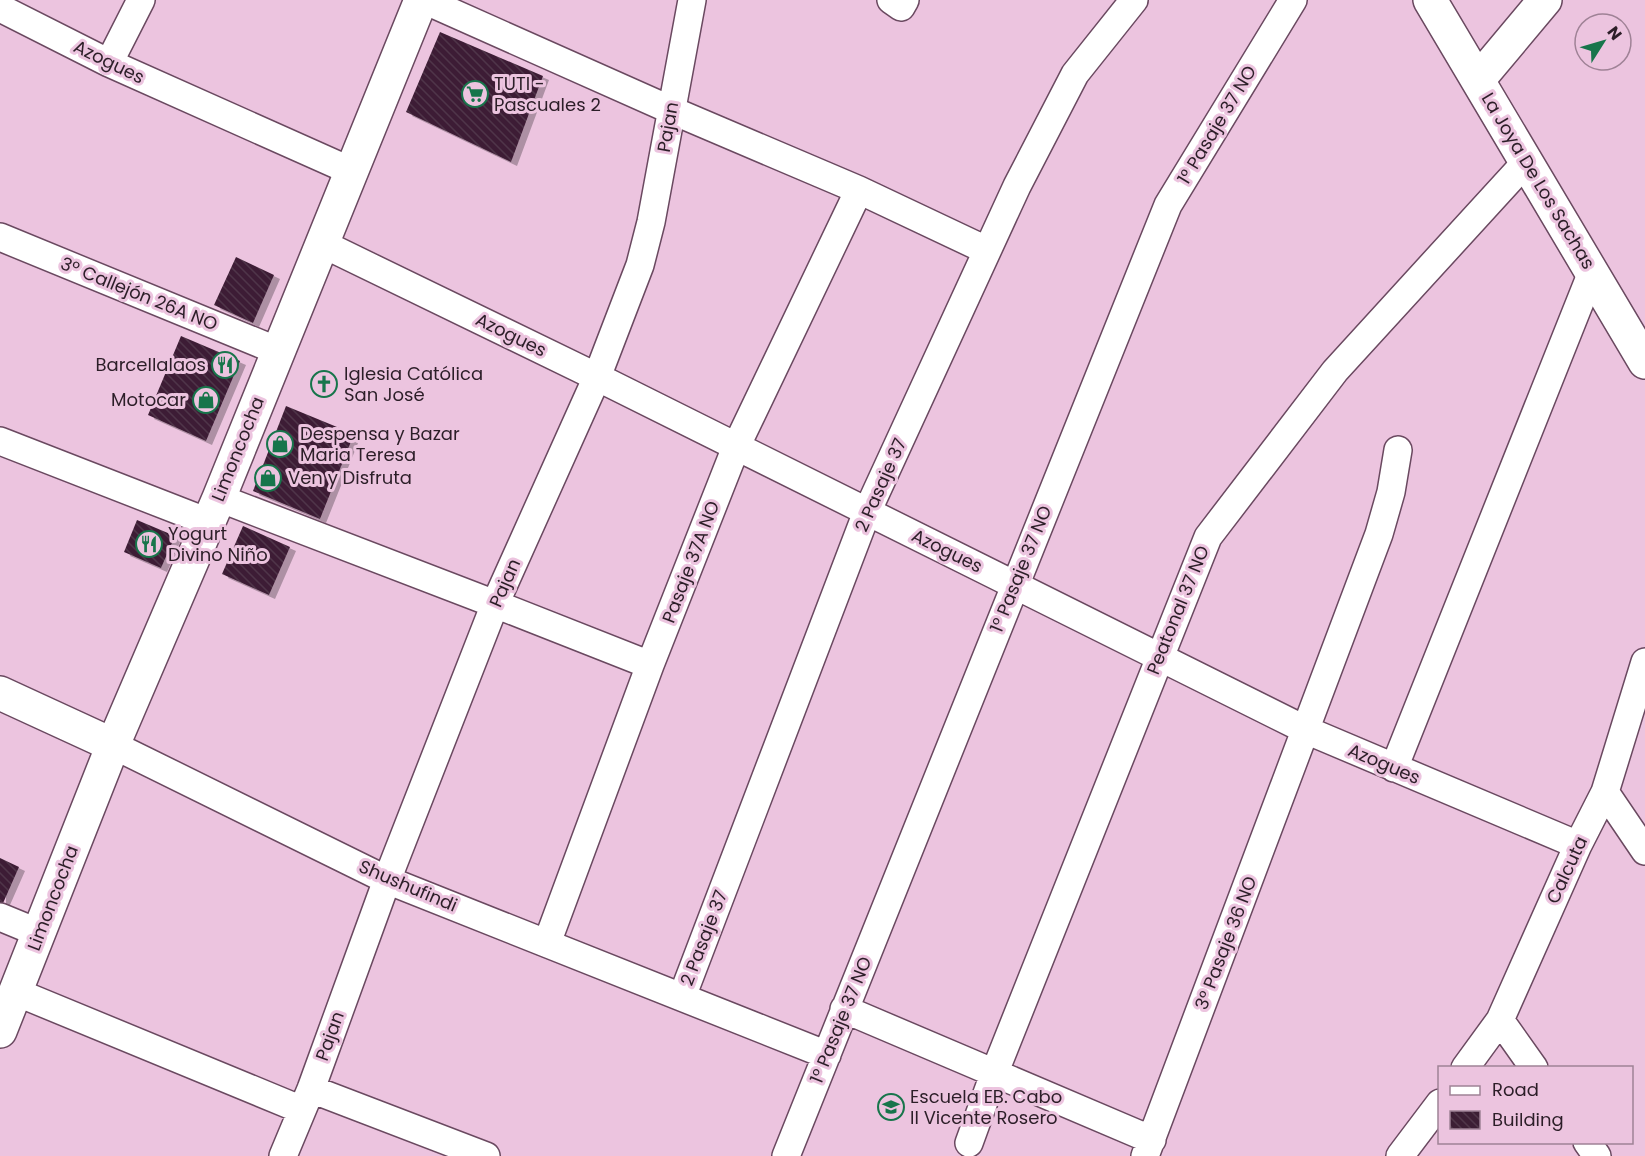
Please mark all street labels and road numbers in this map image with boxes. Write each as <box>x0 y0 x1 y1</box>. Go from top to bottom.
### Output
street label: Azogues <box>70 34 149 89</box>
street label: 1° Pasaje 37 NO <box>1171 61 1262 189</box>
street label: La Joya De Los Sachas <box>1476 88 1601 274</box>
street label: Pajan <box>651 100 684 154</box>
street label: 3º Callejón 26A NO <box>57 251 221 336</box>
street label: Azogues <box>472 307 551 362</box>
street label: Limoncocha <box>205 393 270 505</box>
street label: 2 Pasaje 37 <box>849 434 912 536</box>
street label: Pasaje 37A NO <box>656 497 725 626</box>
street label: 1° Pasaje 37 NO <box>984 502 1057 636</box>
street label: Azogues <box>908 523 987 578</box>
street label: Peatonal 37 NO <box>1140 542 1215 678</box>
street label: Pajan <box>483 555 526 611</box>
street label: Azogues <box>1344 737 1424 790</box>
street label: Calcuta <box>1540 832 1593 908</box>
street label: Limoncocha <box>21 842 84 954</box>
street label: Shushufindi <box>355 854 461 917</box>
street label: 3° Pasaje 36 NO <box>1189 873 1262 1013</box>
street label: 2 Pasaje 37 <box>674 886 733 989</box>
street label: 1° Pasaje 37 NO <box>804 953 877 1087</box>
street label: Pajan <box>309 1008 350 1064</box>

